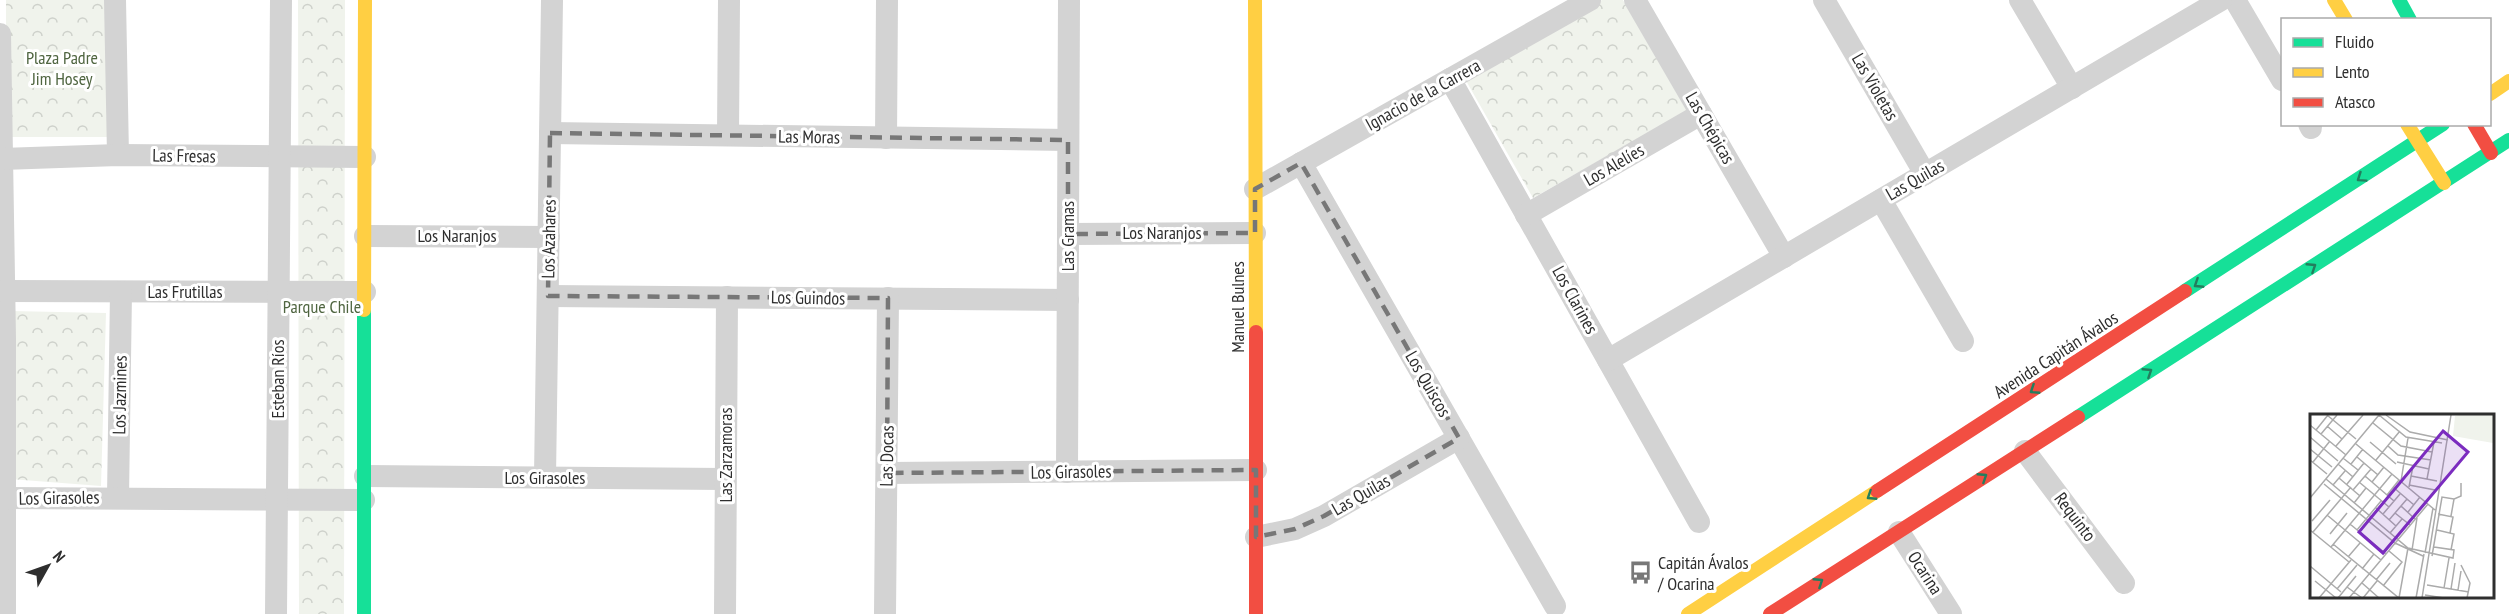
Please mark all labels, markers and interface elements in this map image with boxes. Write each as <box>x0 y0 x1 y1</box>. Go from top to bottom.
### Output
legend <box>2281 18 2491 126</box>
text: Fluido <box>2335 30 2374 53</box>
park label: Plaza Padre Jim Hosey <box>26 46 98 90</box>
street label: Las Violetas <box>1847 49 1904 124</box>
street label: Ignacio de la Carrera <box>1361 54 1484 136</box>
text: Lento <box>2335 60 2370 83</box>
street label: Las Chépicas <box>1681 88 1740 168</box>
text: Atasco <box>2335 90 2376 113</box>
street label: Las Moras <box>778 124 840 149</box>
street label: Los Alelíes <box>1580 138 1648 191</box>
street label: Las Fresas <box>152 143 216 168</box>
street label: Las Quilas <box>1882 154 1948 205</box>
one-way arrow <box>2357 171 2368 182</box>
street label: Los Azahares <box>536 199 561 279</box>
street label: Las Gramas <box>1056 201 1079 271</box>
street label: Los Naranjos <box>1122 221 1202 244</box>
street label: Los Naranjos <box>417 224 497 247</box>
street label: Manuel Bulnes <box>1226 261 1249 353</box>
street label: Los Clarines <box>1547 262 1603 338</box>
one-way arrow <box>2305 263 2316 274</box>
one-way arrow <box>2194 277 2204 289</box>
street label: Las Frutillas <box>147 280 223 303</box>
street label: Los Guindos <box>771 285 845 310</box>
park label: Parque Chile <box>283 295 361 318</box>
street label: Avenida Capitán Ávalos <box>1989 306 2122 403</box>
street label: Esteban Ríos <box>266 339 289 419</box>
street label: Los Quiscos <box>1400 347 1456 421</box>
street label: Los Jazmines <box>107 355 132 435</box>
one-way arrow <box>2141 368 2152 379</box>
one-way arrow <box>2030 383 2041 394</box>
street label: Las Zarzamoras <box>714 407 737 503</box>
inset map <box>2310 414 2494 599</box>
street label: Las Docas <box>874 425 899 487</box>
street label: Los Girasoles <box>1030 459 1112 484</box>
street label: Los Girasoles <box>505 466 585 489</box>
street label: Las Quilas <box>1328 469 1394 520</box>
one-way arrow <box>1977 473 1988 484</box>
street label: Los Girasoles <box>18 485 100 510</box>
street label: Requinto <box>2050 488 2101 546</box>
one-way arrow <box>1866 489 1877 500</box>
north arrow <box>18 536 78 596</box>
text: N <box>49 547 70 566</box>
street label: Ocarina <box>1903 547 1948 599</box>
place label: Capitán Ávalos / Ocarina <box>1657 551 1749 595</box>
bus stop icon: Capitán Ávalos / Ocarina <box>1627 560 1653 586</box>
one-way arrow <box>1813 579 1824 590</box>

